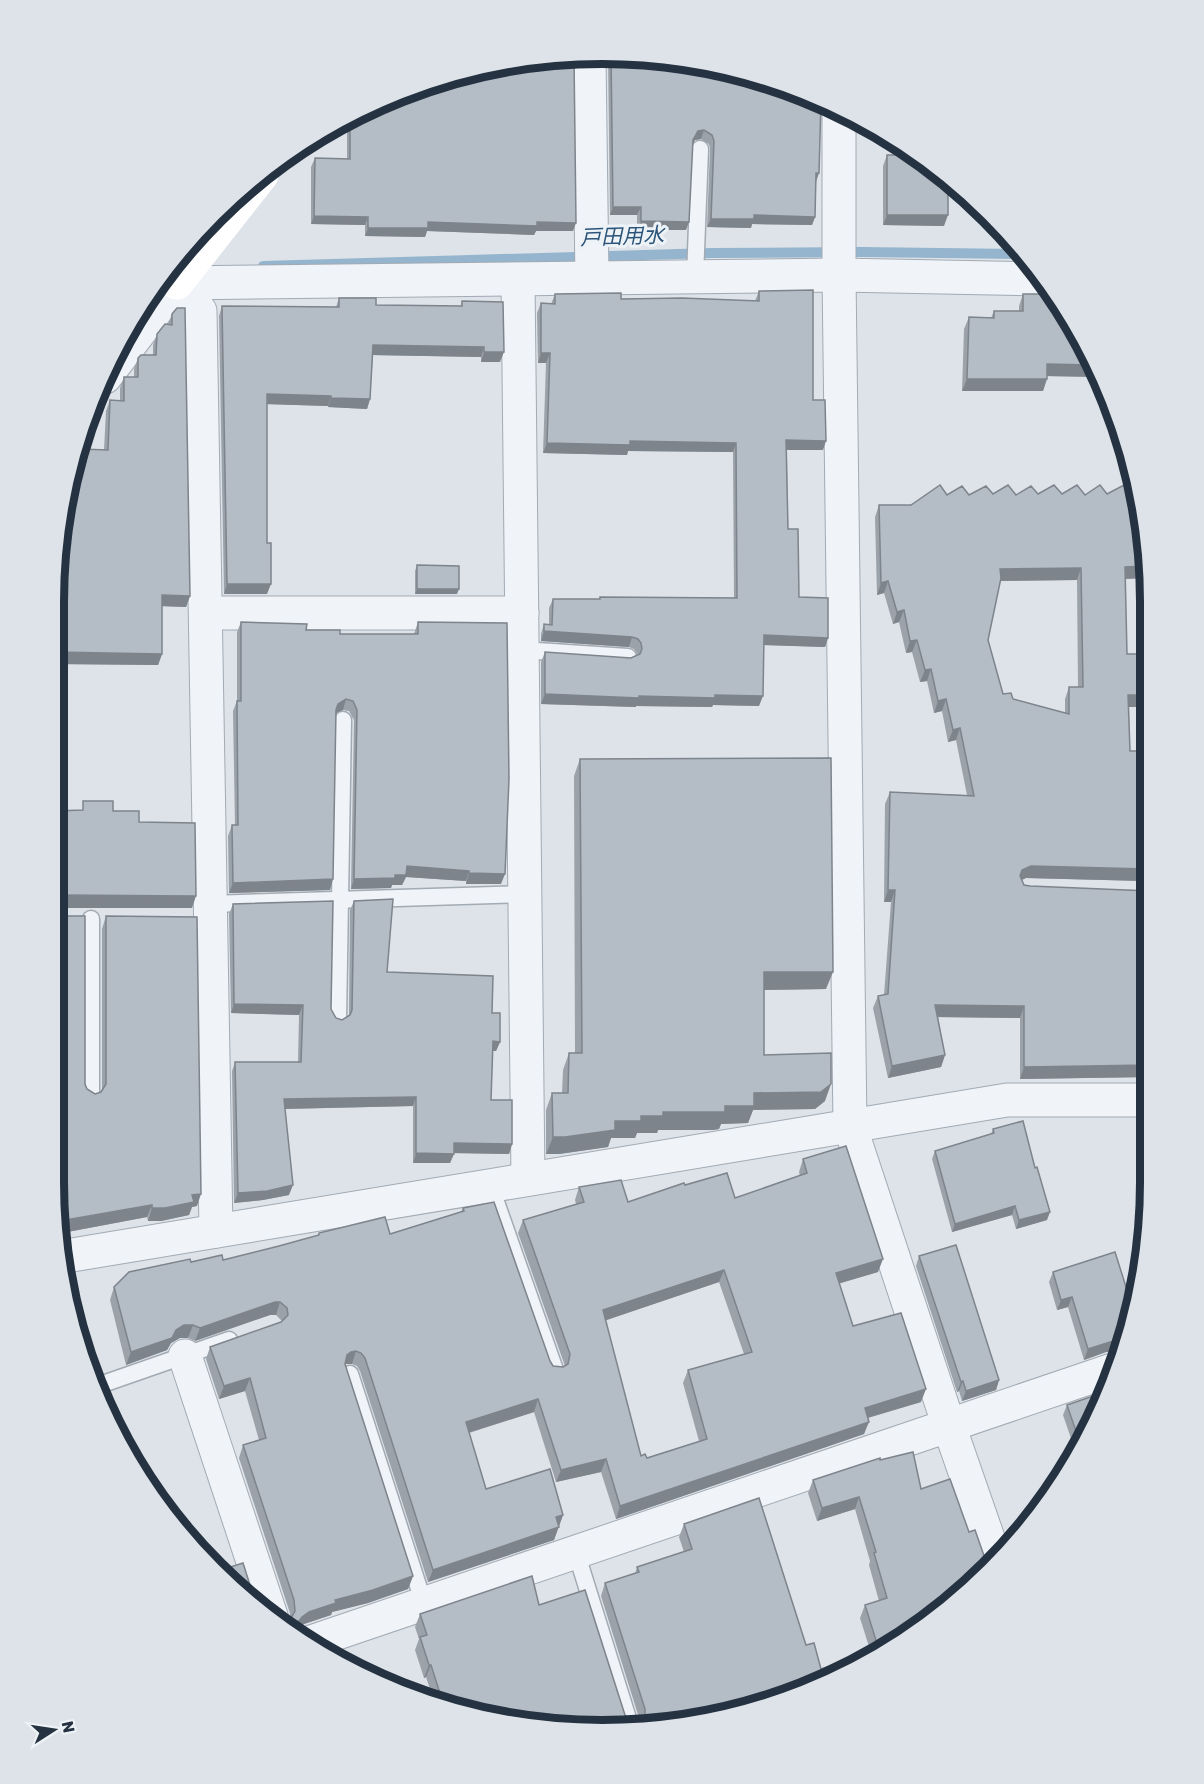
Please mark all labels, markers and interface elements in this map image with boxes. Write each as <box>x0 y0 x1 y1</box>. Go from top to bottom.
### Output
water label: 戸田用水 <box>580 222 666 250</box>
north arrow <box>24 1700 84 1760</box>
text: N <box>58 1719 79 1735</box>

